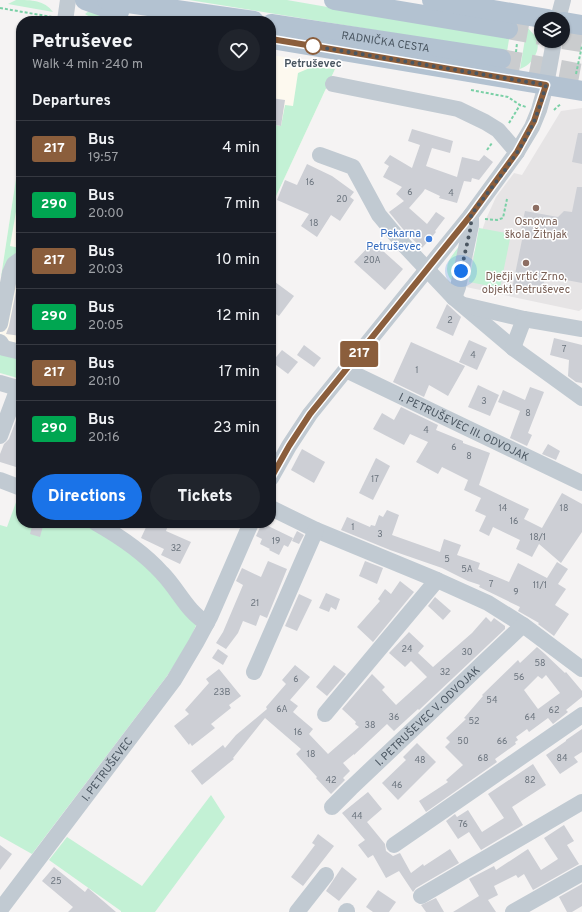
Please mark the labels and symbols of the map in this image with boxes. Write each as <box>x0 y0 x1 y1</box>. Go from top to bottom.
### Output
street label: RADNIČKA CESTA <box>340 29 431 56</box>
marker: Petruševec <box>304 37 322 55</box>
place label: Petruševec <box>284 57 342 71</box>
house number: 16 <box>306 177 314 188</box>
house number: 6 <box>407 187 413 198</box>
house number: 4 <box>448 188 454 199</box>
house number: 20 <box>336 194 348 205</box>
marker: Osnovna škola Žitnjak <box>531 203 541 213</box>
place label: Osnovna škola Žitnjak <box>505 215 567 242</box>
house number: 18 <box>310 218 318 229</box>
place label: Pekarna Petruševec <box>366 227 421 254</box>
marker: Pekarna Petruševec <box>424 234 434 244</box>
house number: 20A <box>363 255 381 266</box>
marker: Dječji vrtić Zrno, objekt Petruševec <box>521 258 531 268</box>
your location <box>451 261 471 281</box>
place label: Dječji vrtić Zrno, objekt Petruševec <box>482 270 570 297</box>
house number: 2 <box>447 315 453 326</box>
line badge: 217 <box>336 341 382 367</box>
house number: 7 <box>562 344 567 355</box>
house number: 4 <box>470 350 476 361</box>
house number: 1 <box>415 365 419 376</box>
street label: I. PETRUŠEVEC III. ODVOJAK <box>396 390 531 465</box>
house number: 3 <box>481 396 487 407</box>
house number: 8 <box>525 408 531 419</box>
house number: 4 <box>423 425 429 436</box>
house number: 6 <box>451 442 457 453</box>
house number: 8 <box>466 451 472 462</box>
house number: 17 <box>371 474 379 485</box>
house number: 14 <box>499 503 508 514</box>
house number: 18 <box>560 503 568 514</box>
house number: 16 <box>510 516 518 527</box>
house number: 1 <box>351 522 355 533</box>
house number: 3 <box>377 529 383 540</box>
house number: 18/1 <box>530 532 546 543</box>
house number: 19 <box>272 536 280 547</box>
house number: 32 <box>171 543 181 554</box>
house number: 5 <box>444 554 450 565</box>
house number: 5A <box>461 564 473 575</box>
house number: 7 <box>489 579 494 590</box>
house number: 11/1 <box>533 580 547 591</box>
house number: 9 <box>513 587 519 598</box>
house number: 21 <box>251 598 259 609</box>
house number: 24 <box>401 644 413 655</box>
house number: 30 <box>461 647 473 658</box>
house number: 58 <box>534 658 546 669</box>
street label: I. PETRUŠEVEC V. ODVOJAK <box>373 663 483 769</box>
house number: 32 <box>440 667 450 678</box>
house number: 56 <box>514 672 524 683</box>
house number: 6 <box>293 674 299 685</box>
house number: 23B <box>214 687 230 698</box>
house number: 54 <box>486 695 498 706</box>
house number: 6A <box>276 704 288 715</box>
house number: 62 <box>549 705 559 716</box>
house number: 36 <box>389 712 399 723</box>
house number: 64 <box>525 712 536 723</box>
house number: 52 <box>468 716 480 727</box>
house number: 38 <box>365 720 375 731</box>
house number: 16 <box>294 727 302 738</box>
street label: I. PETRUŠEVEC <box>79 735 136 804</box>
house number: 50 <box>457 736 469 747</box>
house number: 66 <box>497 736 507 747</box>
house number: 18 <box>307 749 315 760</box>
house number: 68 <box>478 753 488 764</box>
house number: 84 <box>556 753 568 764</box>
house number: 48 <box>414 755 426 766</box>
house number: 42 <box>325 775 337 786</box>
house number: 82 <box>525 775 535 786</box>
house number: 46 <box>392 780 402 791</box>
house number: 44 <box>351 811 363 822</box>
house number: 76 <box>458 819 468 830</box>
house number: 25 <box>50 876 62 887</box>

